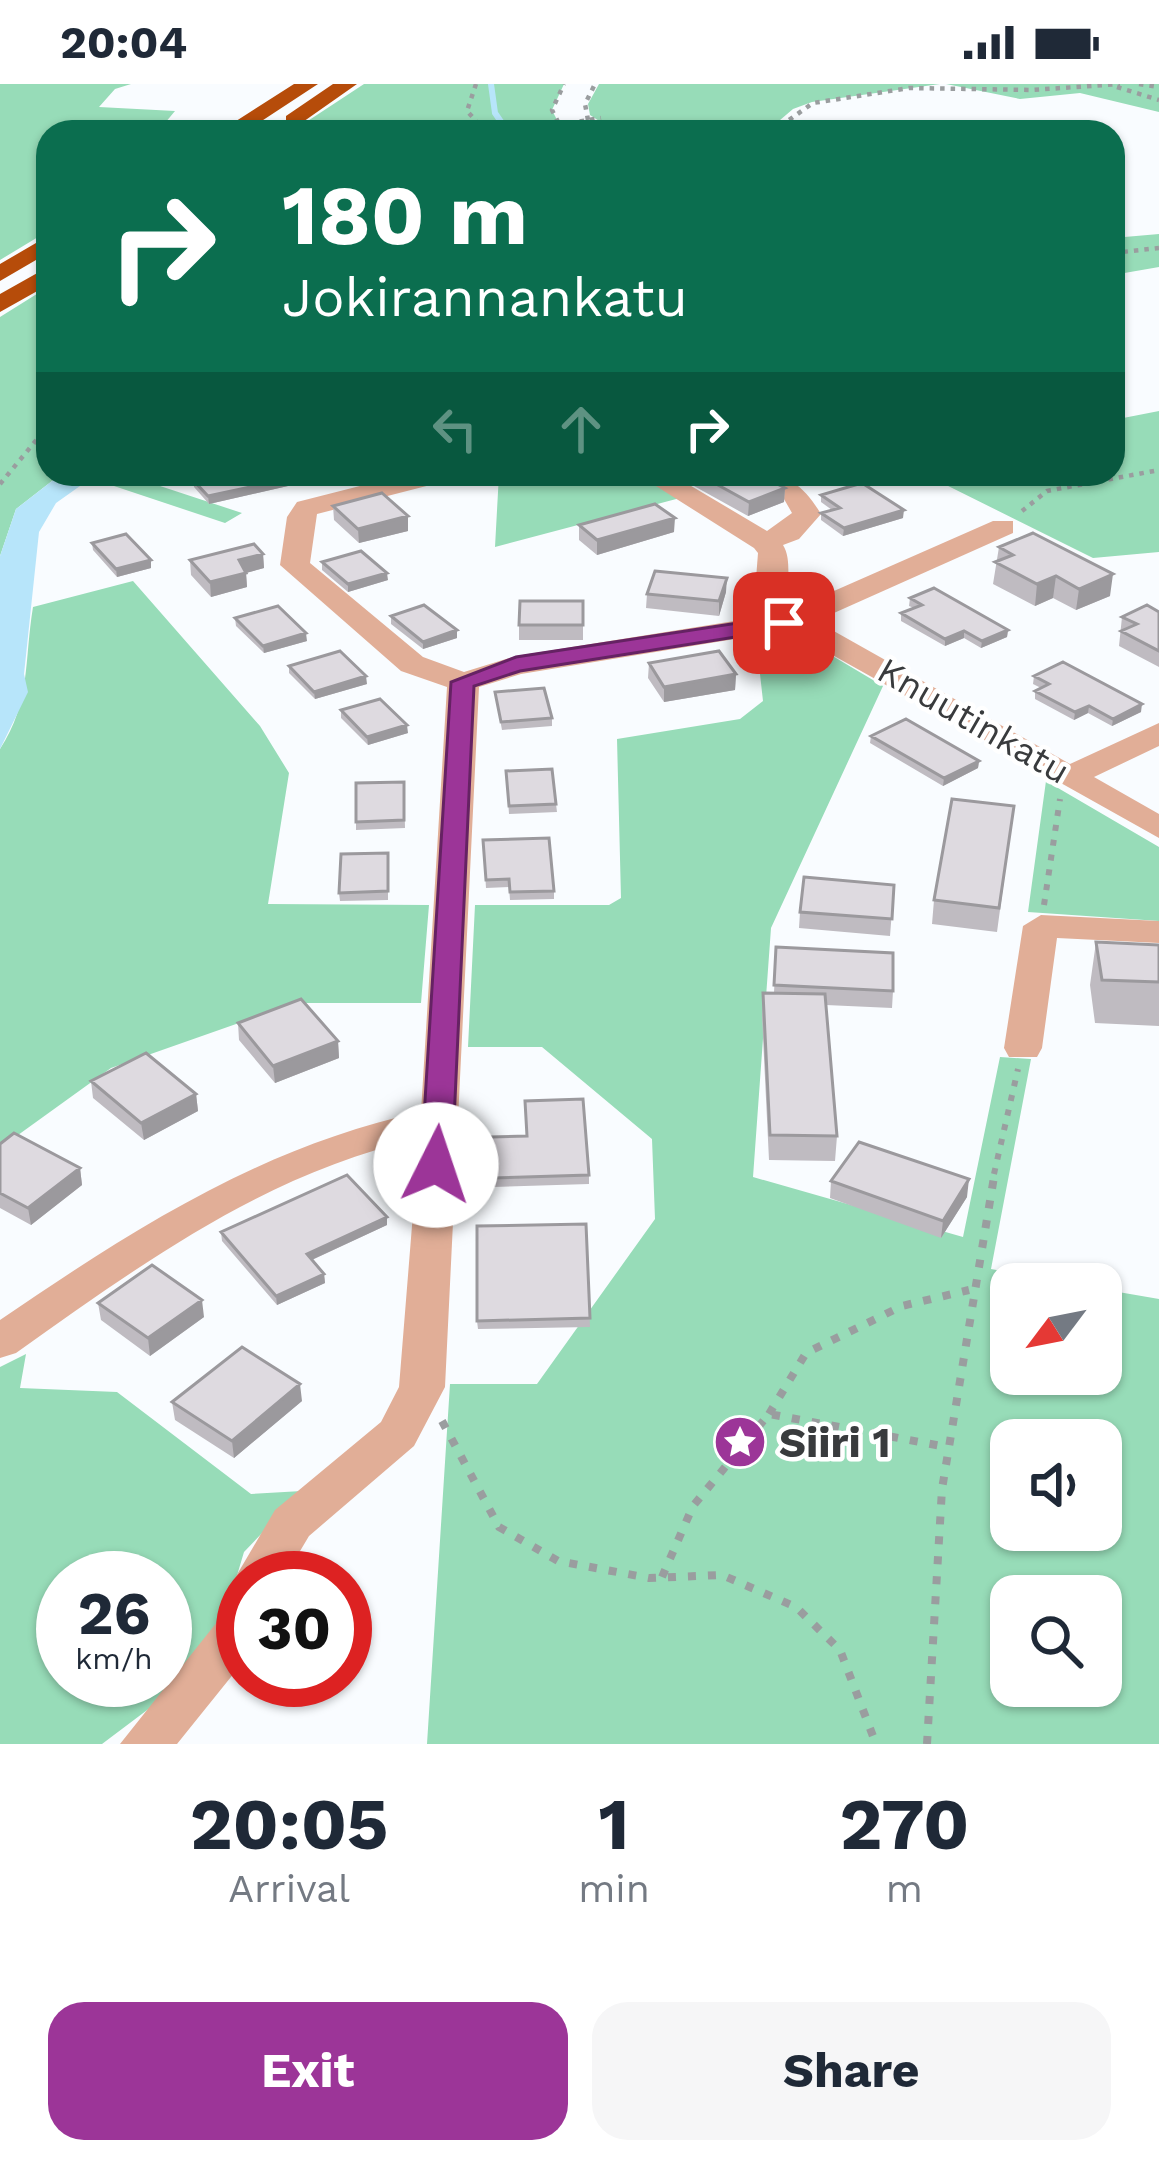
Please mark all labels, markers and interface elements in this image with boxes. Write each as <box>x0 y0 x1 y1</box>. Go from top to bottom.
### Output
text: 20:04 <box>60 16 187 69</box>
text: 180 m <box>282 166 528 264</box>
icon: right <box>84 168 240 324</box>
text: Jokirannankatu <box>282 266 688 329</box>
icon: left <box>422 396 488 462</box>
icon: ahead <box>548 396 614 462</box>
icon: right <box>674 396 740 462</box>
pin <box>733 572 835 674</box>
icon: arrive <box>751 590 817 656</box>
street label: Knuutinkatu <box>870 649 1077 793</box>
position arrow <box>373 1102 499 1228</box>
north arrow <box>990 1263 1122 1395</box>
map controls <box>990 1263 1122 1707</box>
place icon: Siiri 1 <box>712 1414 768 1470</box>
place label: Siiri 1 <box>779 1418 891 1467</box>
button: sound <box>990 1419 1122 1551</box>
speed limit sign: 30 <box>216 1551 372 1707</box>
button: search <box>990 1575 1122 1707</box>
text: 26 <box>78 1578 150 1649</box>
text: km/h <box>75 1641 153 1676</box>
text: 20:05 <box>190 1782 389 1866</box>
text: 1 <box>599 1782 630 1866</box>
text: 270 <box>840 1782 969 1866</box>
text: Arrival <box>228 1866 350 1911</box>
text: min <box>578 1866 650 1911</box>
text: m <box>886 1866 923 1911</box>
button: Exit <box>48 2002 568 2140</box>
button: Share <box>592 2002 1111 2140</box>

